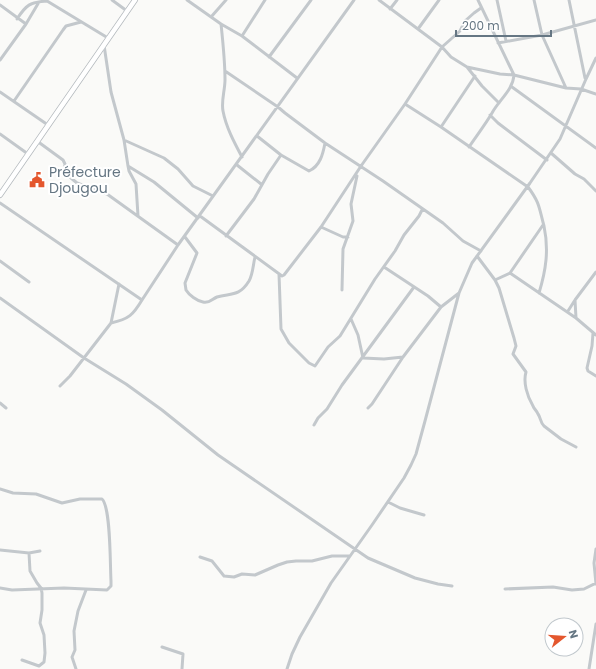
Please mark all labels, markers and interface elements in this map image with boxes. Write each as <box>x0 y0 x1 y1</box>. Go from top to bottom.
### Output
scale bar <box>456 12 551 38</box>
text: 200 m <box>462 17 500 34</box>
place label: Préfecture Djougou <box>49 162 121 198</box>
public building icon: Préfecture Djougou <box>28 171 46 189</box>
north arrow <box>544 617 584 657</box>
text: N <box>565 628 582 640</box>

